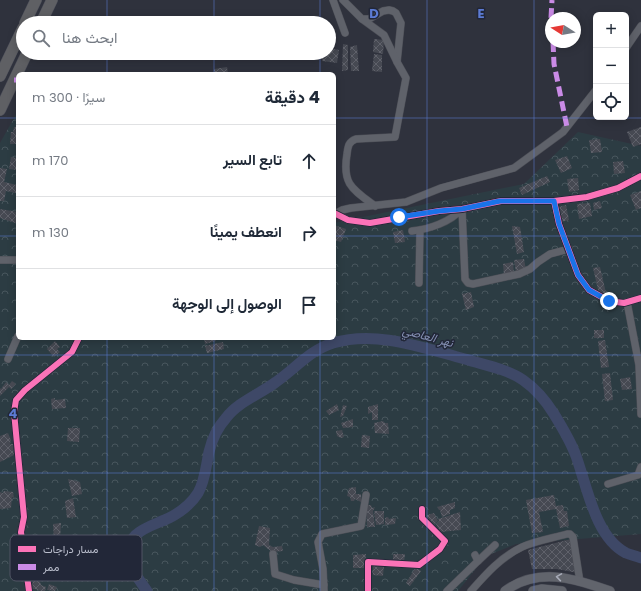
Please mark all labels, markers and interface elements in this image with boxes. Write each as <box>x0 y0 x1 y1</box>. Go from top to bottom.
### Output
text: D <box>369 4 379 23</box>
text: E <box>477 4 485 23</box>
north arrow <box>545 12 581 48</box>
map controls <box>593 12 629 120</box>
button: + <box>593 12 629 48</box>
search box <box>16 16 336 60</box>
icon: search <box>30 27 52 49</box>
text: ابحث هنا <box>62 27 117 48</box>
button: − <box>593 48 629 84</box>
button: locate <box>593 84 629 120</box>
text: 4 دقيقة <box>265 85 320 109</box>
text: سيرًا · 300 m <box>32 88 105 107</box>
text: تابع السير <box>223 149 282 170</box>
icon: ahead <box>298 150 320 172</box>
text: 170 m <box>32 151 68 170</box>
route start <box>390 208 408 226</box>
text: انعطف يمينًا <box>210 221 282 242</box>
icon: right <box>298 222 320 244</box>
text: 130 m <box>32 223 69 242</box>
route end <box>600 292 618 310</box>
text: الوصول إلى الوجهة <box>172 293 282 314</box>
icon: arrive <box>298 294 320 316</box>
water label: نهر العاصي <box>400 321 456 353</box>
text: 4 <box>9 404 18 423</box>
legend <box>10 535 142 581</box>
text: مسار دراجات <box>43 541 99 557</box>
text: ممر <box>42 559 60 575</box>
one-way arrow <box>555 574 562 582</box>

